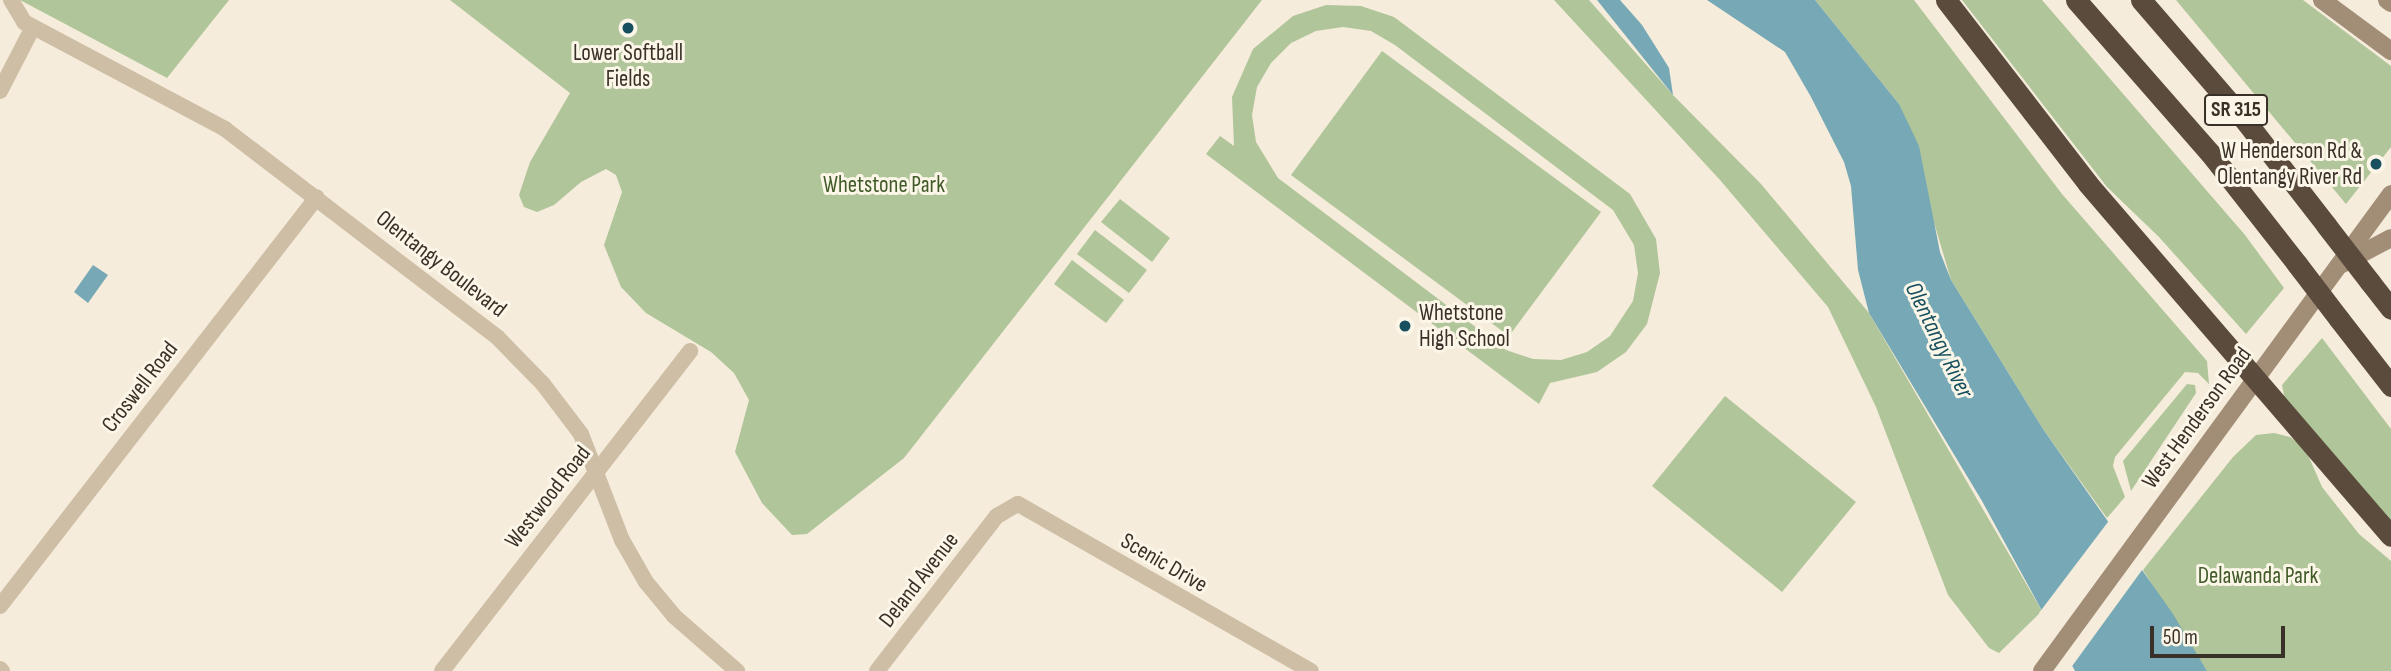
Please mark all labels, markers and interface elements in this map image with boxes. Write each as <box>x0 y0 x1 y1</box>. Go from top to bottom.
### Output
marker: Lower Softball Fields <box>620 20 636 36</box>
place label: Lower Softball Fields <box>573 39 683 93</box>
road number: SR 315 <box>2203 92 2269 128</box>
place label: W Henderson Rd & Olentangy River Rd <box>2217 137 2362 191</box>
marker: W Henderson Rd & Olentangy River Rd <box>2368 156 2384 172</box>
park label: Whetstone Park <box>823 171 945 199</box>
street label: Olentangy Boulevard <box>370 205 512 323</box>
water label: Olentangy River <box>1899 278 1979 402</box>
place label: Whetstone High School <box>1419 299 1510 353</box>
marker: Whetstone High School <box>1397 318 1413 334</box>
street label: Croswell Road <box>96 336 184 438</box>
street label: West Henderson Road <box>2136 342 2258 494</box>
street label: Westwood Road <box>499 440 597 554</box>
street label: Deland Avenue <box>873 527 965 633</box>
street label: Scenic Drive <box>1116 527 1212 599</box>
park label: Delawanda Park <box>2198 562 2318 590</box>
scale bar <box>2153 612 2288 656</box>
text: 50 m <box>2163 625 2198 650</box>

